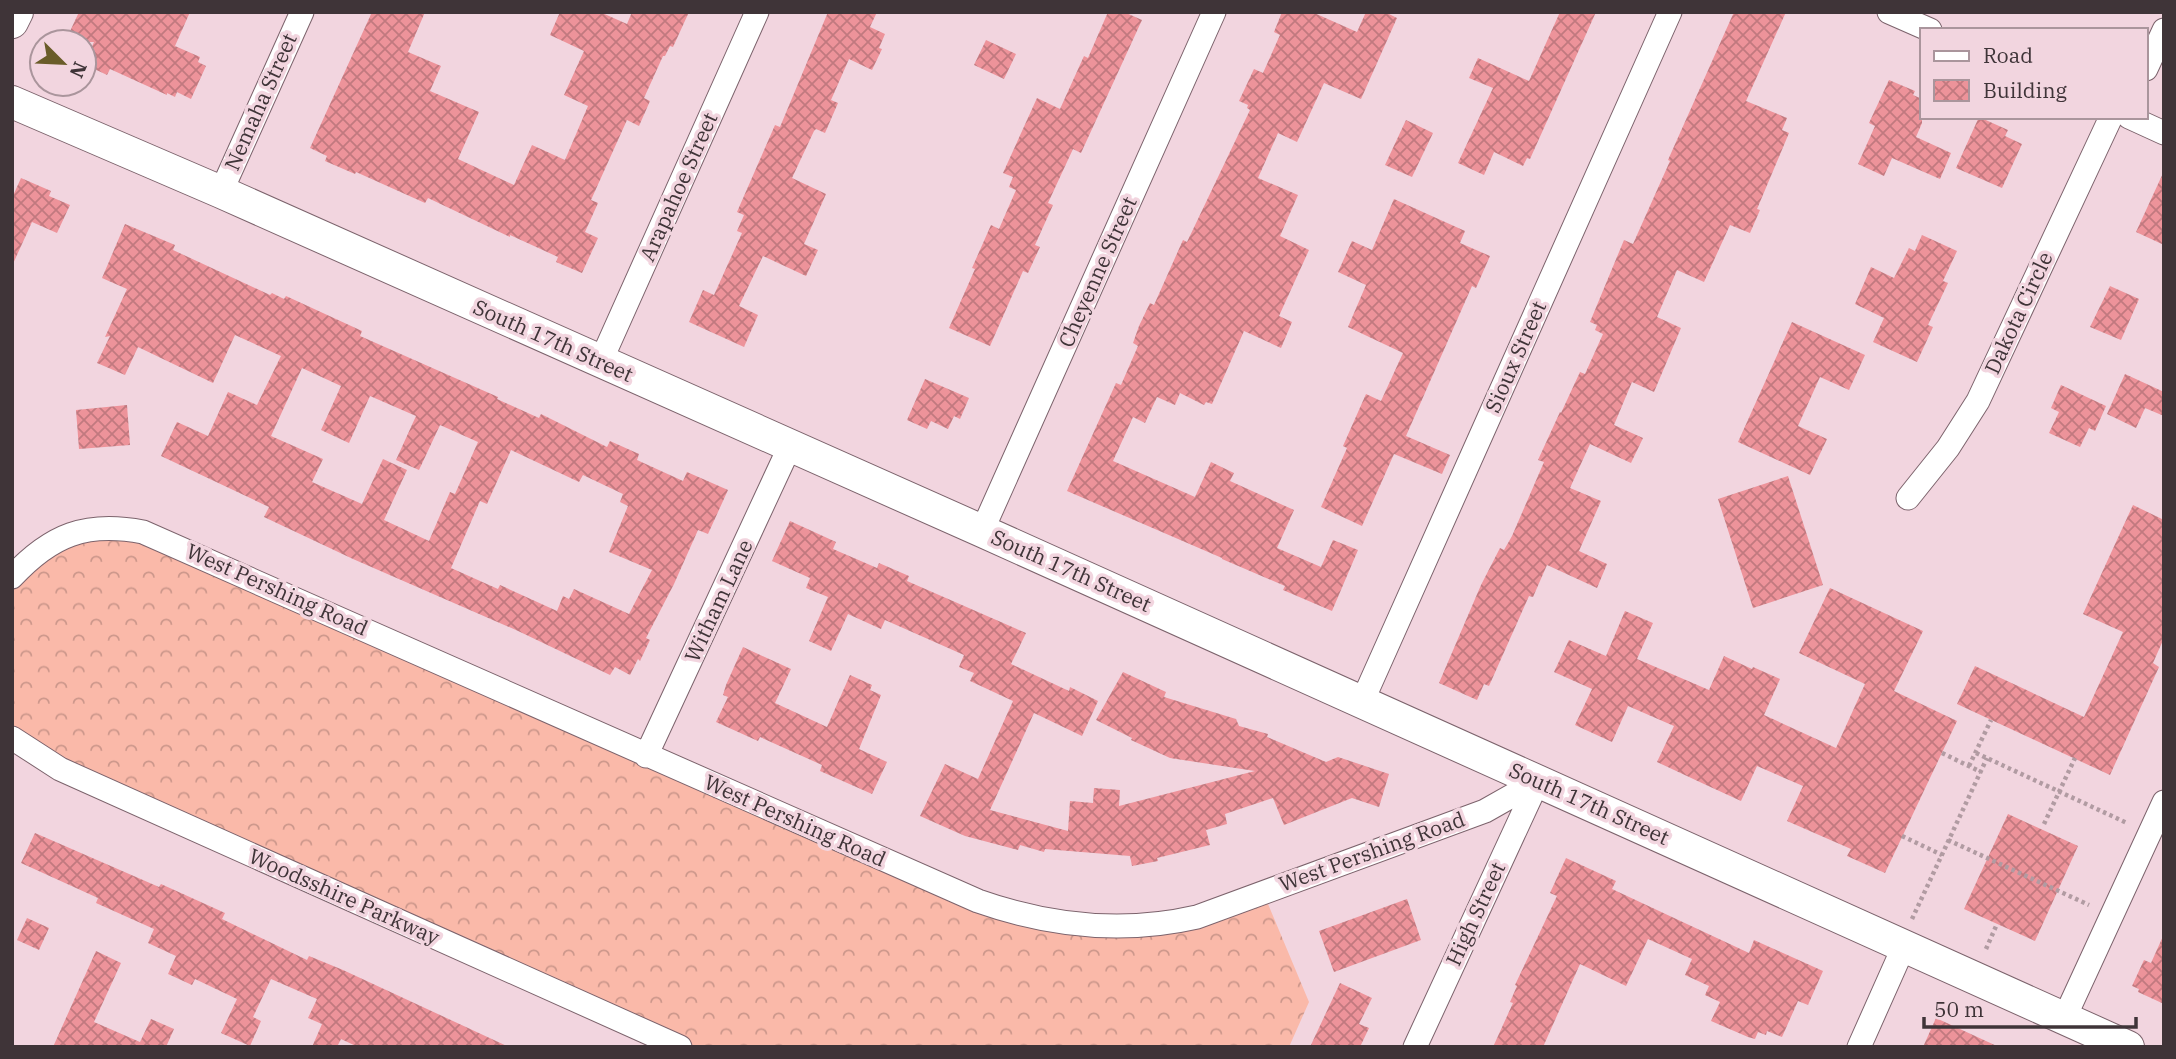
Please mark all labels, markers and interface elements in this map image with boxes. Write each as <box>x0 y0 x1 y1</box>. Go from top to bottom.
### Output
north arrow <box>28 28 98 98</box>
legend <box>1920 28 2148 119</box>
street label: Nemaha Street <box>217 29 303 175</box>
text: Road <box>1983 41 2033 69</box>
text: N <box>65 58 93 82</box>
text: Building <box>1983 76 2068 104</box>
street label: Arapahoe Street <box>633 108 723 265</box>
street label: Cheyenne Street <box>1051 192 1143 351</box>
street label: Dakota Circle <box>1978 247 2059 378</box>
street label: South 17th Street <box>469 292 638 388</box>
street label: Sioux Street <box>1478 296 1552 417</box>
street label: South 17th Street <box>987 522 1156 618</box>
street label: Witham Lane <box>677 535 759 666</box>
street label: West Pershing Road <box>182 536 373 642</box>
street label: South 17th Street <box>1505 755 1674 851</box>
street label: West Pershing Road <box>700 767 891 873</box>
street label: West Pershing Road <box>1275 804 1469 898</box>
street label: Woodsshire Parkway <box>245 841 445 951</box>
street label: High Street <box>1439 857 1511 970</box>
scale bar <box>1924 986 2136 1030</box>
text: 50 m <box>1934 995 1984 1023</box>

